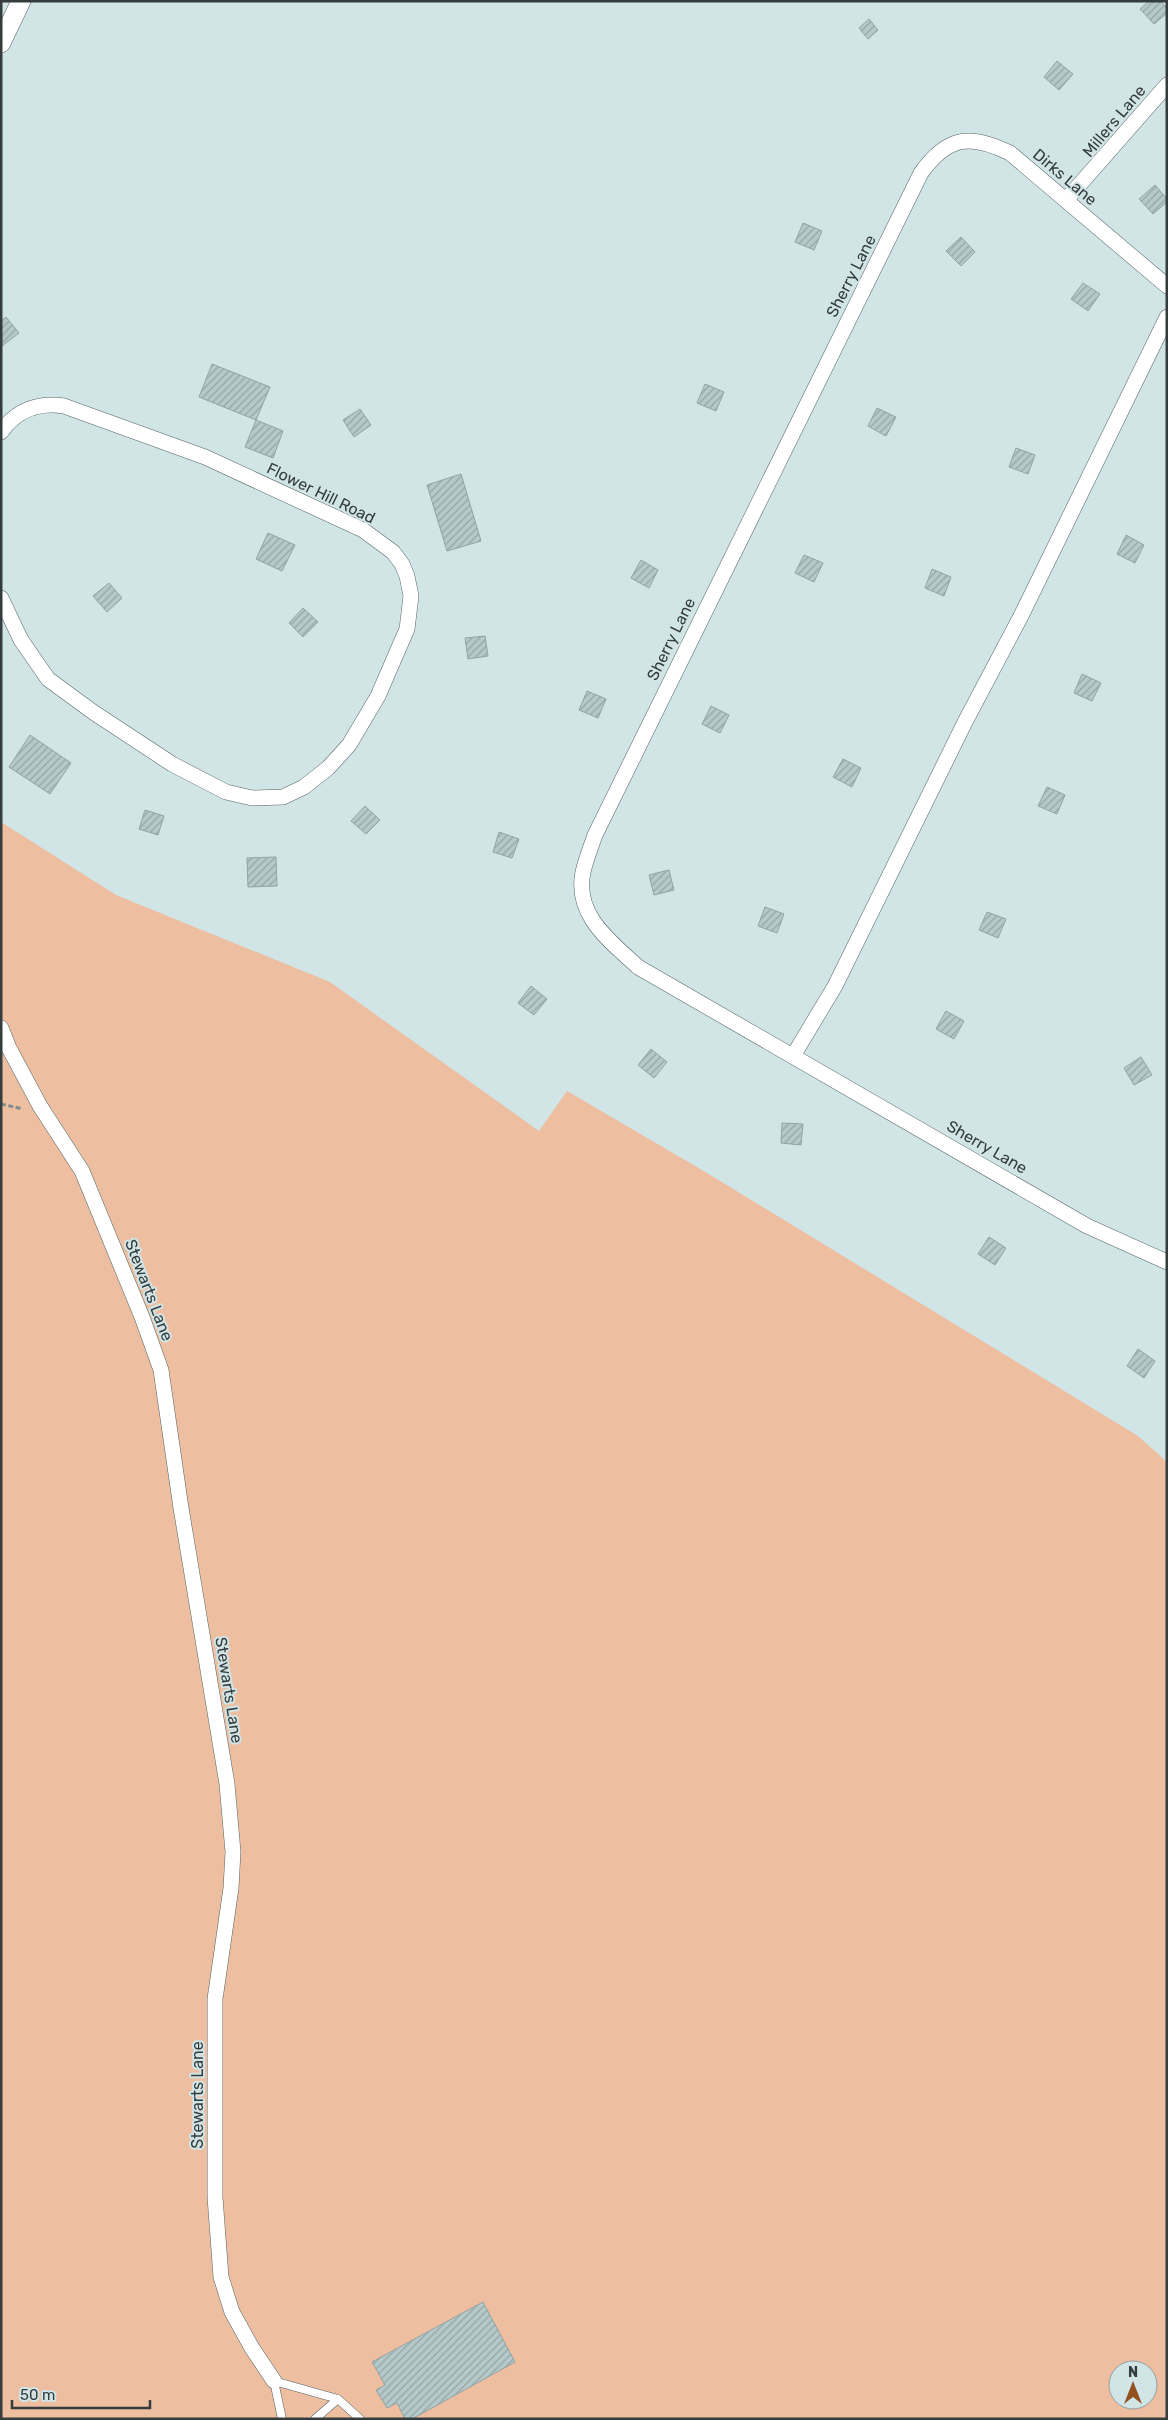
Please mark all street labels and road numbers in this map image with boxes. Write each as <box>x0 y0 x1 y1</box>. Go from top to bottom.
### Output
street label: Millers Lane <box>1078 81 1150 161</box>
street label: Dirks Lane <box>1029 145 1101 209</box>
street label: Sherry Lane <box>822 232 880 320</box>
street label: Flower Hill Road <box>264 459 378 527</box>
street label: Sherry Lane <box>643 595 699 683</box>
street label: Sherry Lane <box>943 1116 1031 1178</box>
street label: Stewarts Lane <box>121 1237 177 1344</box>
street label: Stewarts Lane <box>211 1636 247 1745</box>
street label: Stewarts Lane <box>188 2041 207 2149</box>

